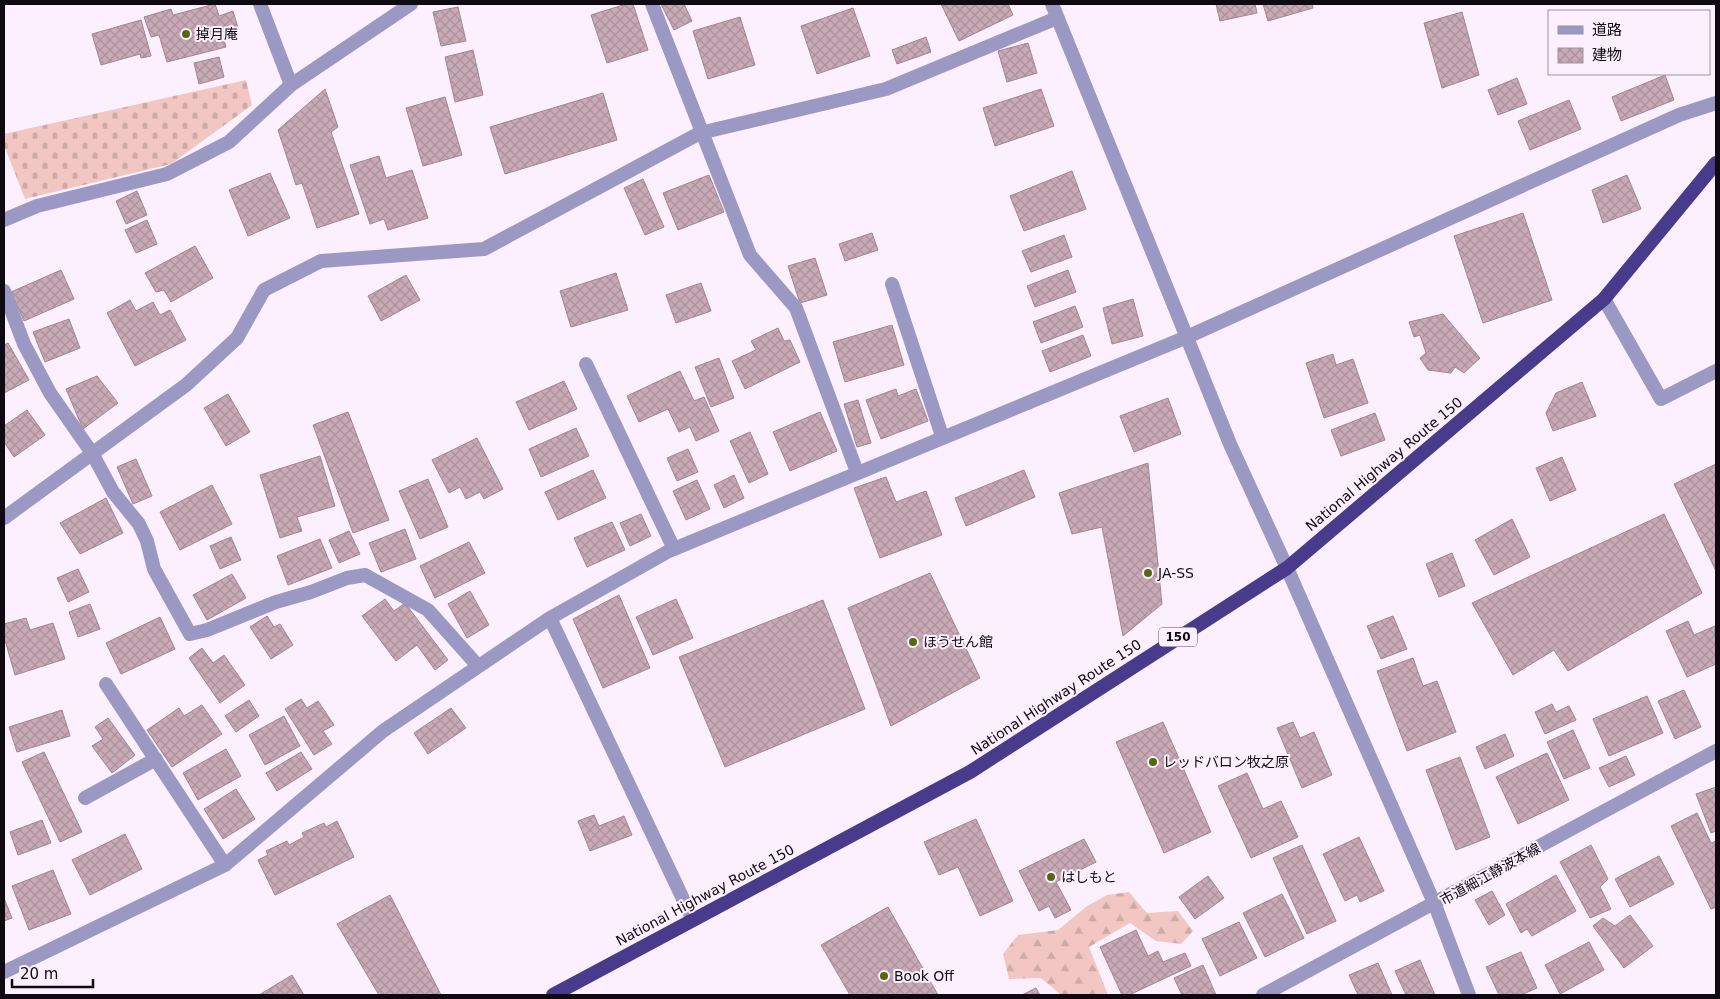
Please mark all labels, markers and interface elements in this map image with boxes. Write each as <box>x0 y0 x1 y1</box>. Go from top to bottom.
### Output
legend <box>1548 10 1710 75</box>
text: 道路 <box>1592 21 1622 39</box>
place label: 掉月庵 <box>196 26 238 42</box>
marker: 掉月庵 <box>180 28 192 40</box>
text: 建物 <box>1592 46 1622 64</box>
street label: National Highway Route 150 <box>1302 394 1466 534</box>
place label: JA-SS <box>1157 565 1194 581</box>
marker: JA-SS <box>1142 567 1154 579</box>
road number: 150 <box>1159 628 1197 646</box>
place label: ほうせん館 <box>923 634 993 650</box>
marker: ほうせん館 <box>907 636 919 648</box>
street label: National Highway Route 150 <box>968 636 1144 758</box>
place label: レッドバロン牧之原 <box>1163 754 1289 770</box>
marker: レッドバロン牧之原 <box>1147 756 1159 768</box>
street label: 市道細江静波本線 <box>1437 840 1543 908</box>
street label: National Highway Route 150 <box>613 841 797 949</box>
place label: はしもと <box>1061 869 1117 885</box>
marker: はしもと <box>1045 871 1057 883</box>
scale bar <box>12 956 94 988</box>
text: 20 m <box>20 965 58 983</box>
place label: Book Off <box>894 968 954 984</box>
marker: Book Off <box>878 970 890 982</box>

